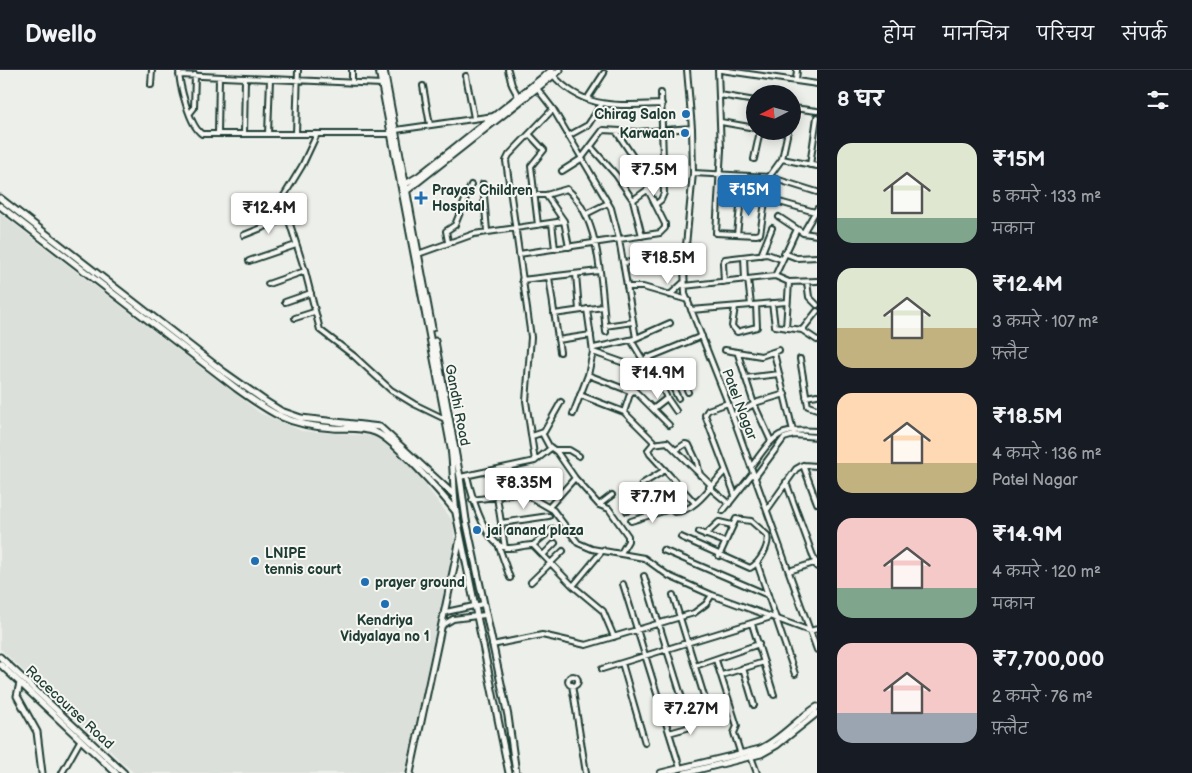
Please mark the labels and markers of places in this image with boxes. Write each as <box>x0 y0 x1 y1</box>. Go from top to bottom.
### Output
place label: Chirag Salon <box>594 106 676 123</box>
marker: Chirag Salon <box>680 108 692 120</box>
place label: Karwaan <box>620 125 675 142</box>
marker: Karwaan <box>679 127 691 139</box>
pin: ₹7.5M <box>619 154 689 197</box>
pin: ₹15M <box>719 174 779 217</box>
place label: Prayas Children Hospital <box>432 182 533 215</box>
marker: Prayas Children Hospital <box>414 191 428 205</box>
pin: ₹12.4M <box>228 192 310 235</box>
pin: ₹18.5M <box>627 242 709 285</box>
pin: ₹14.9M <box>617 358 699 400</box>
pin: ₹8.35M <box>483 468 565 510</box>
pin: ₹7.7M <box>618 482 688 524</box>
place label: jai anand plaza <box>486 522 584 539</box>
marker: jai anand plaza <box>471 524 483 536</box>
place label: LNIPE tennis court <box>264 545 342 578</box>
marker: LNIPE tennis court <box>249 555 261 567</box>
place label: prayer ground <box>375 574 465 591</box>
marker: prayer ground <box>359 576 371 588</box>
marker: Kendriya Vidyalaya no 1 <box>379 598 391 610</box>
place label: Kendriya Vidyalaya no 1 <box>340 612 430 645</box>
pin: ₹7.27M <box>650 694 732 736</box>

